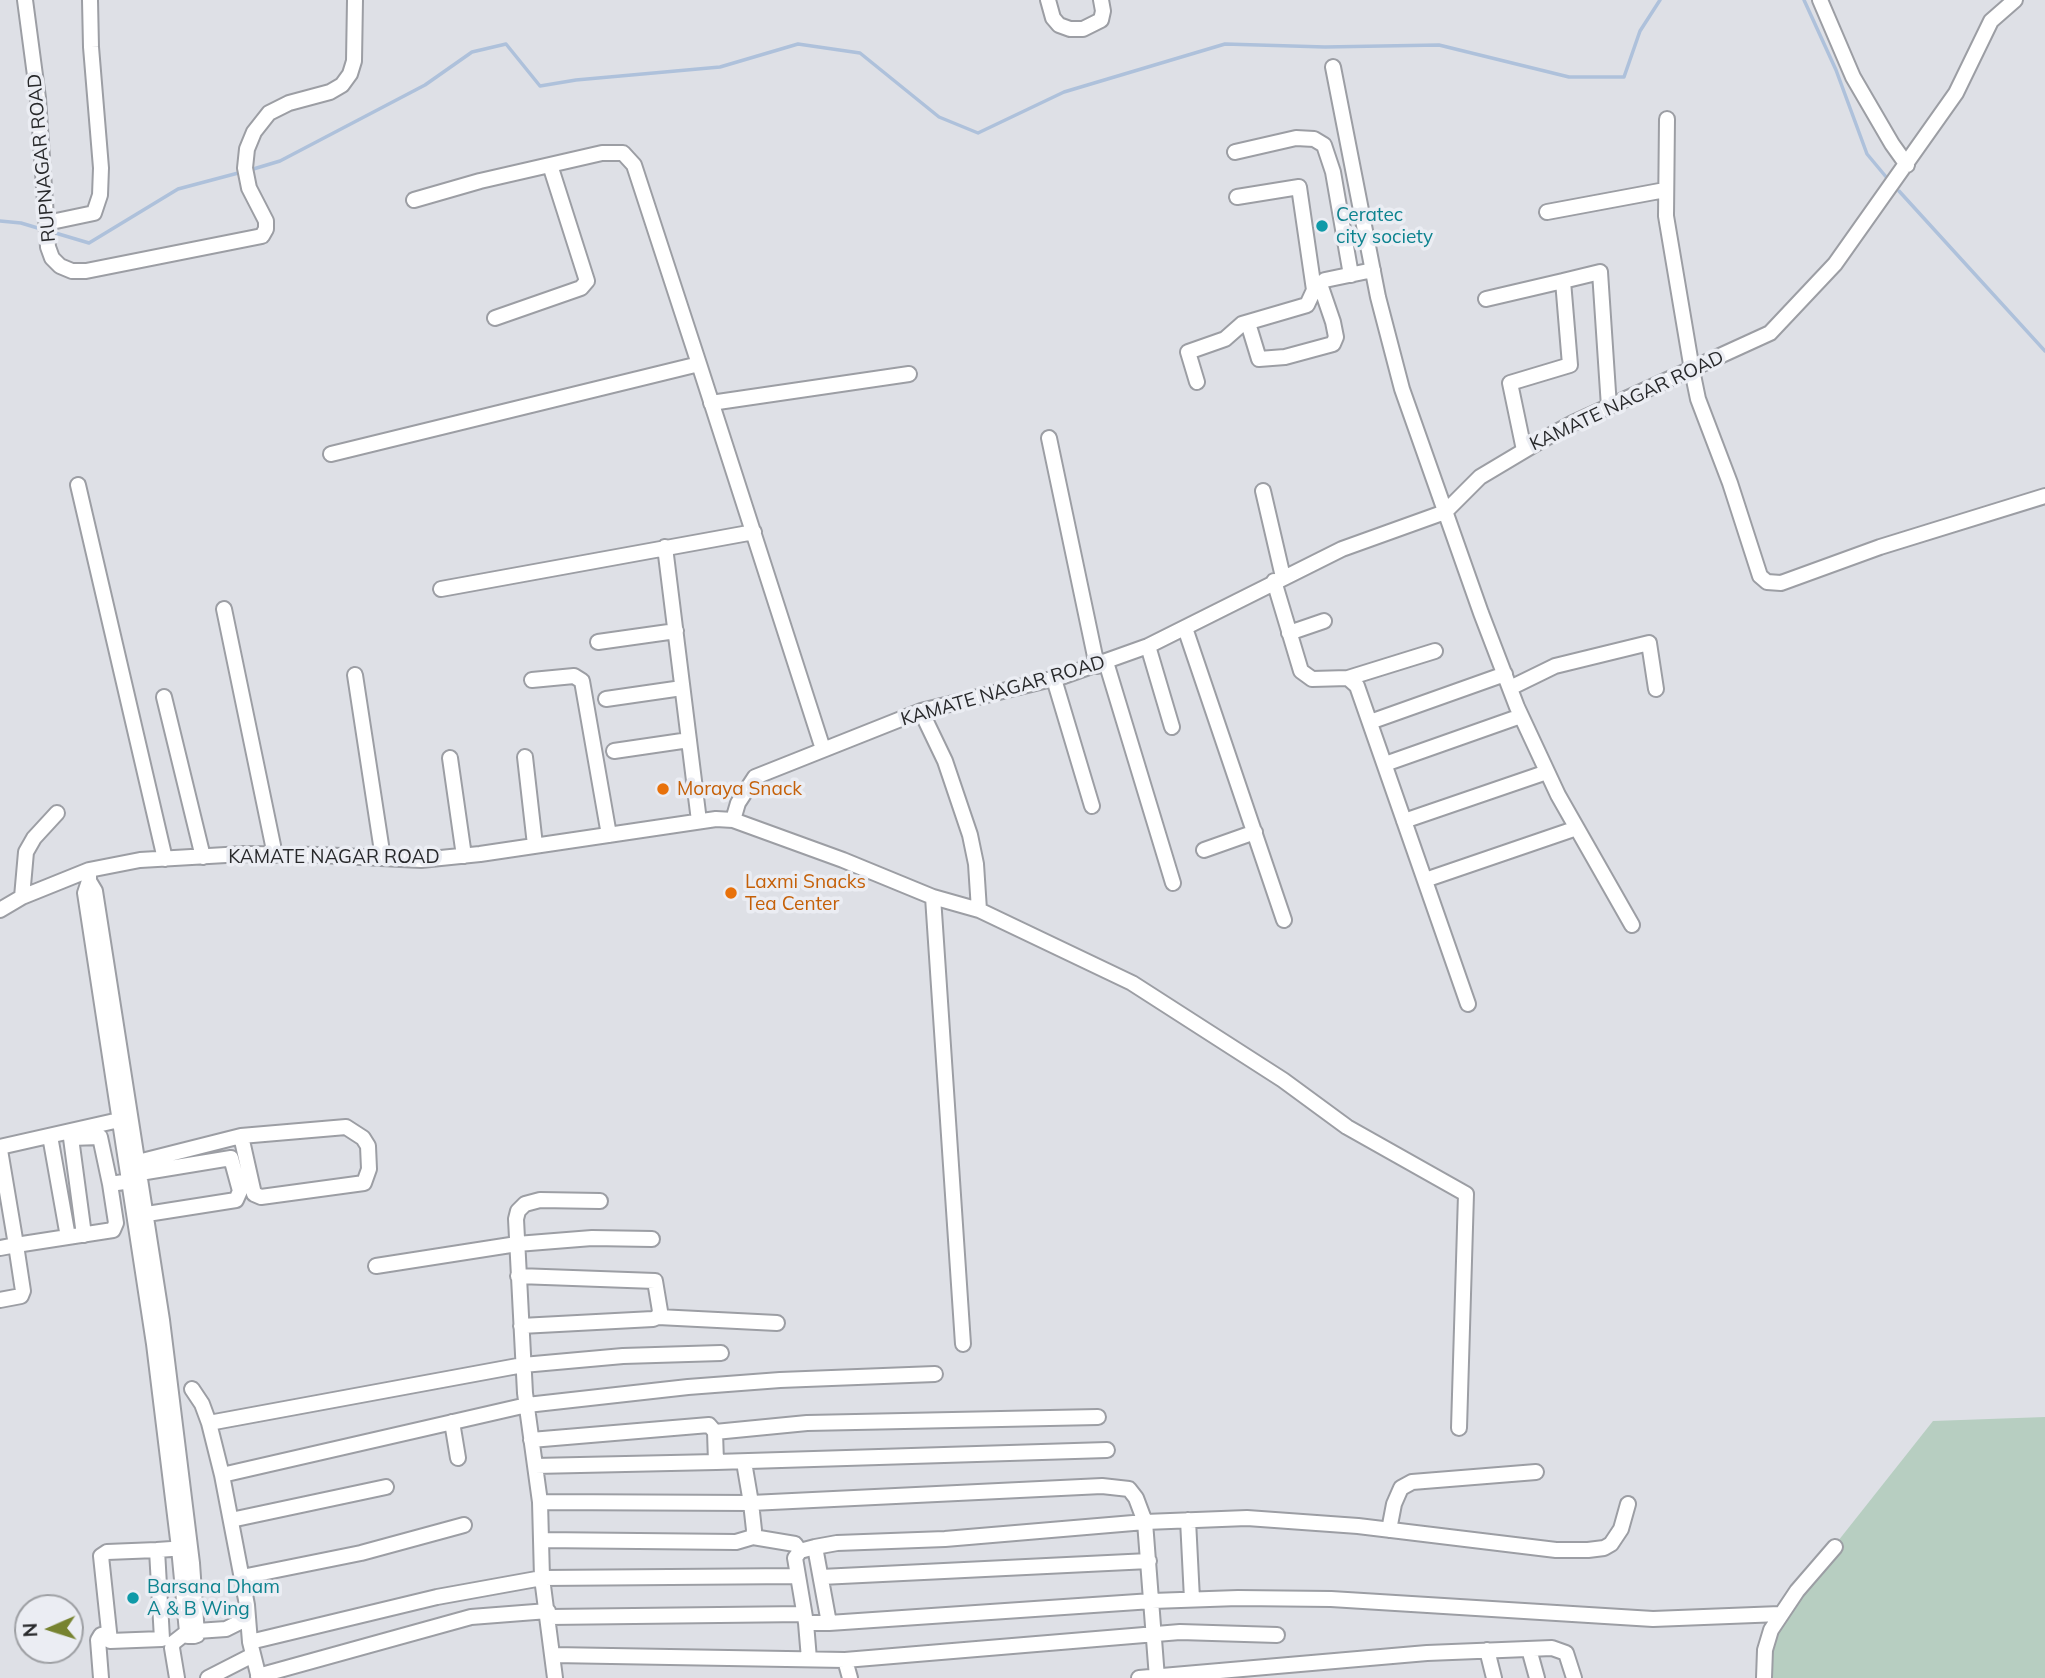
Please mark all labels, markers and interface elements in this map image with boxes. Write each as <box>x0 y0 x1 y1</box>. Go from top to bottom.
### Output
street label: RUPNAGAR ROAD <box>23 73 61 243</box>
place label: Ceratec city society <box>1336 204 1433 248</box>
marker: Ceratec city society <box>1314 218 1330 234</box>
street label: KAMATE NAGAR ROAD <box>1526 346 1728 456</box>
street label: KAMATE NAGAR ROAD <box>898 651 1108 731</box>
place label: Moraya Snack <box>677 778 802 800</box>
marker: Moraya Snack <box>655 781 671 797</box>
street label: KAMATE NAGAR ROAD <box>228 846 440 868</box>
place label: Laxmi Snacks Tea Center <box>745 871 866 915</box>
marker: Laxmi Snacks Tea Center <box>723 885 739 901</box>
place label: Barsana Dham A & B Wing <box>147 1576 280 1620</box>
marker: Barsana Dham A & B Wing <box>125 1590 141 1606</box>
north arrow <box>14 1594 84 1664</box>
text: N <box>18 1622 42 1638</box>

